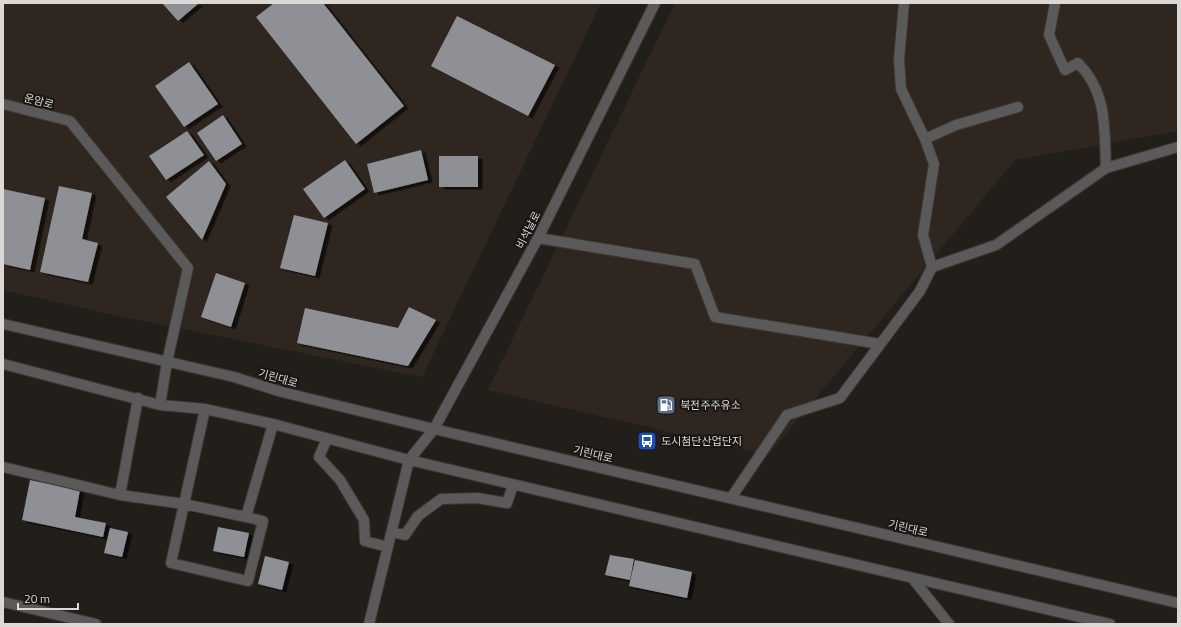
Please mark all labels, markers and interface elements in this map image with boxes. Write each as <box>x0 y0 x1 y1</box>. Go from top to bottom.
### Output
street label: 운암로 <box>22 89 56 113</box>
street label: 비석날로 <box>512 208 544 252</box>
street label: 기린대로 <box>256 365 300 391</box>
fuel station icon: 북전주주유소 <box>655 394 677 416</box>
place label: 북전주주유소 <box>680 397 741 413</box>
bus stop icon: 도시첨단산업단지 <box>636 430 658 452</box>
place label: 도시첨단산업단지 <box>661 433 742 449</box>
street label: 기린대로 <box>571 442 615 466</box>
street label: 기린대로 <box>886 516 930 540</box>
scale bar <box>18 585 78 611</box>
text: 20 m <box>24 589 50 608</box>

